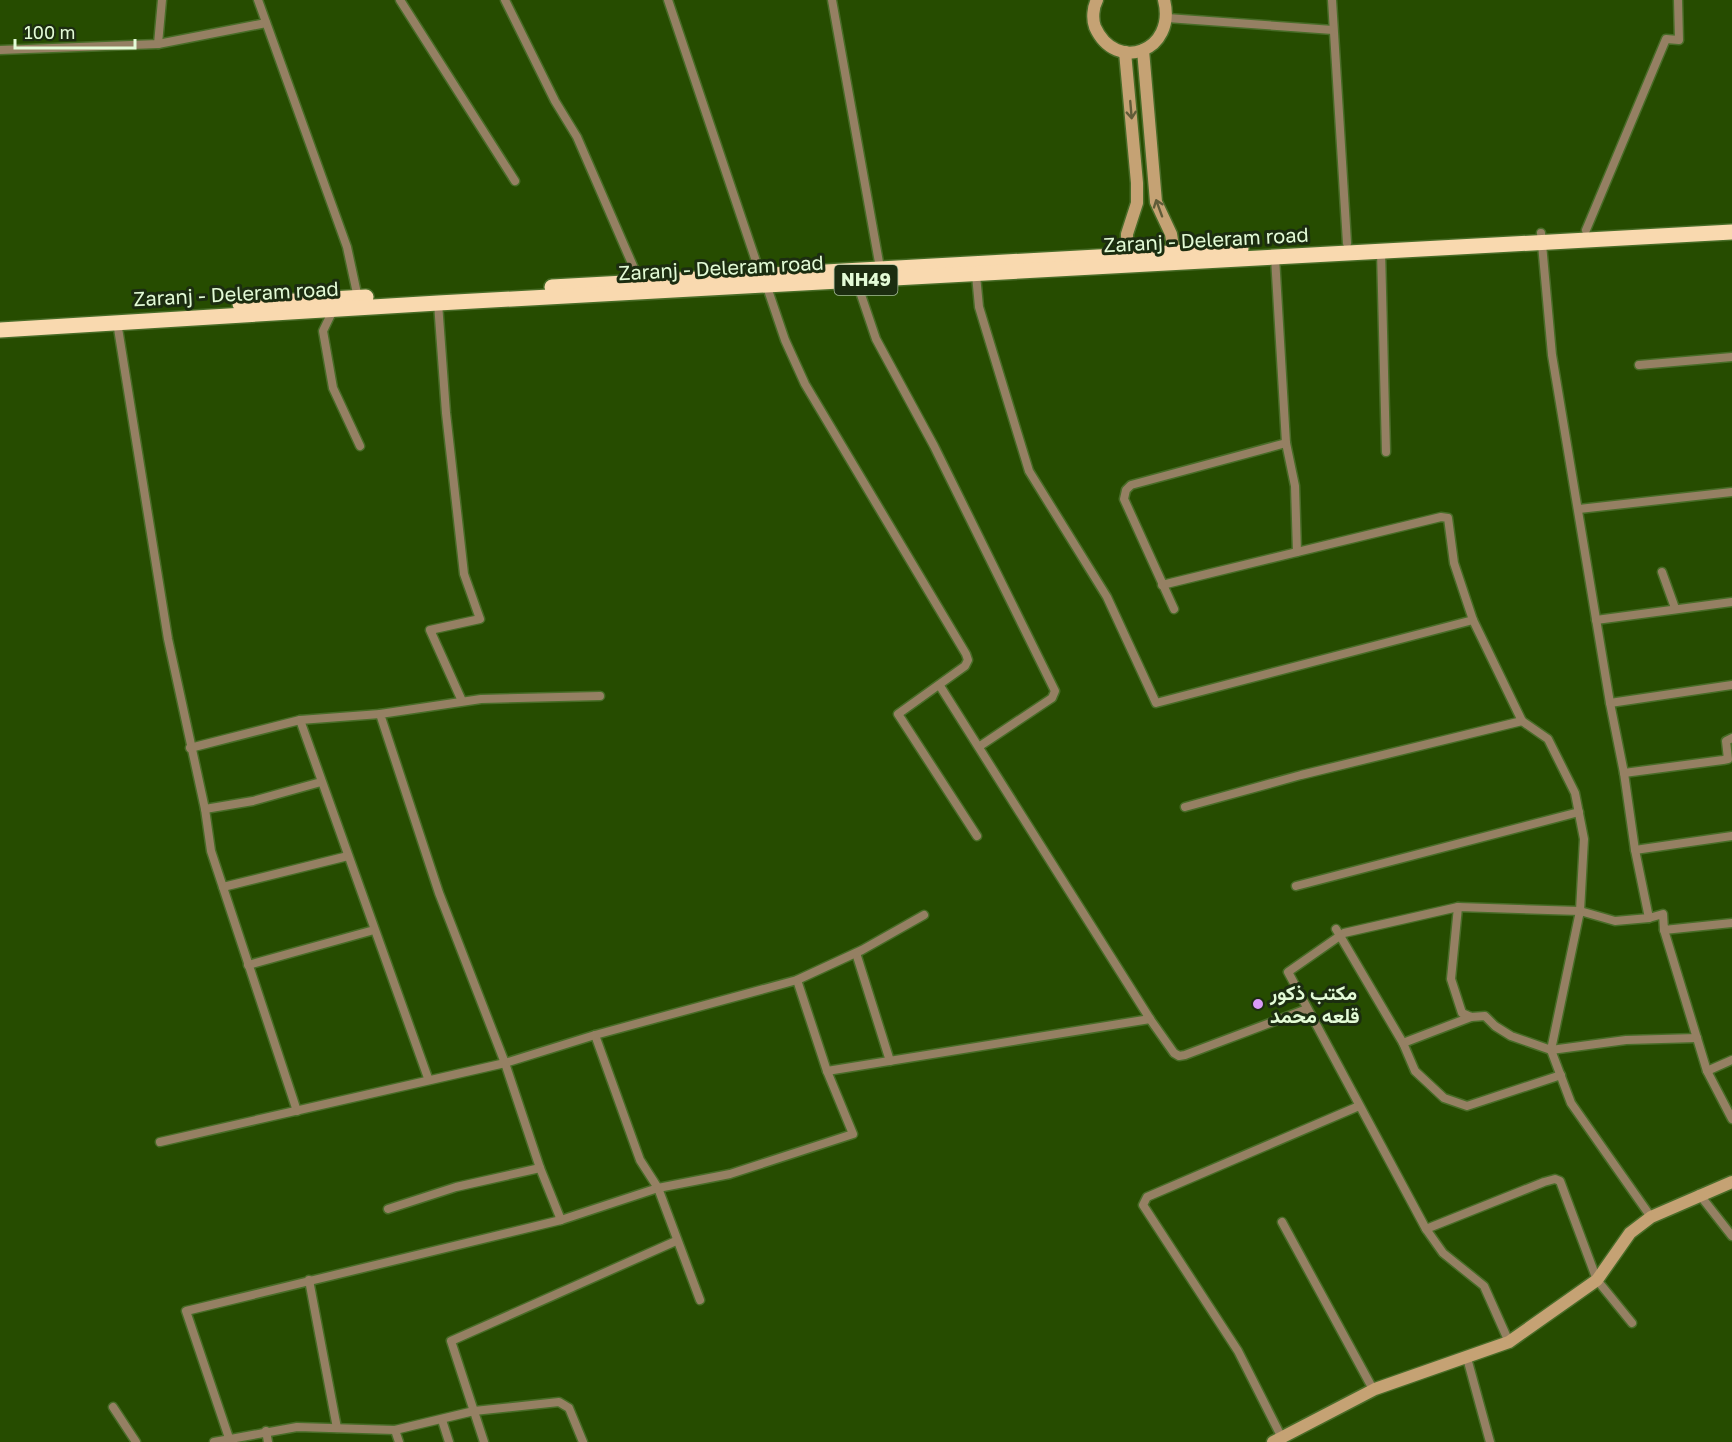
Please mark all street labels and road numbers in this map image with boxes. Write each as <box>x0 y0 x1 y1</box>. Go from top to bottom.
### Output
street label: Zaranj - Deleram road <box>1103 222 1309 256</box>
street label: Zaranj - Deleram road <box>618 250 824 284</box>
road number: NH49 <box>834 265 898 295</box>
street label: Zaranj - Deleram road <box>133 276 339 310</box>

